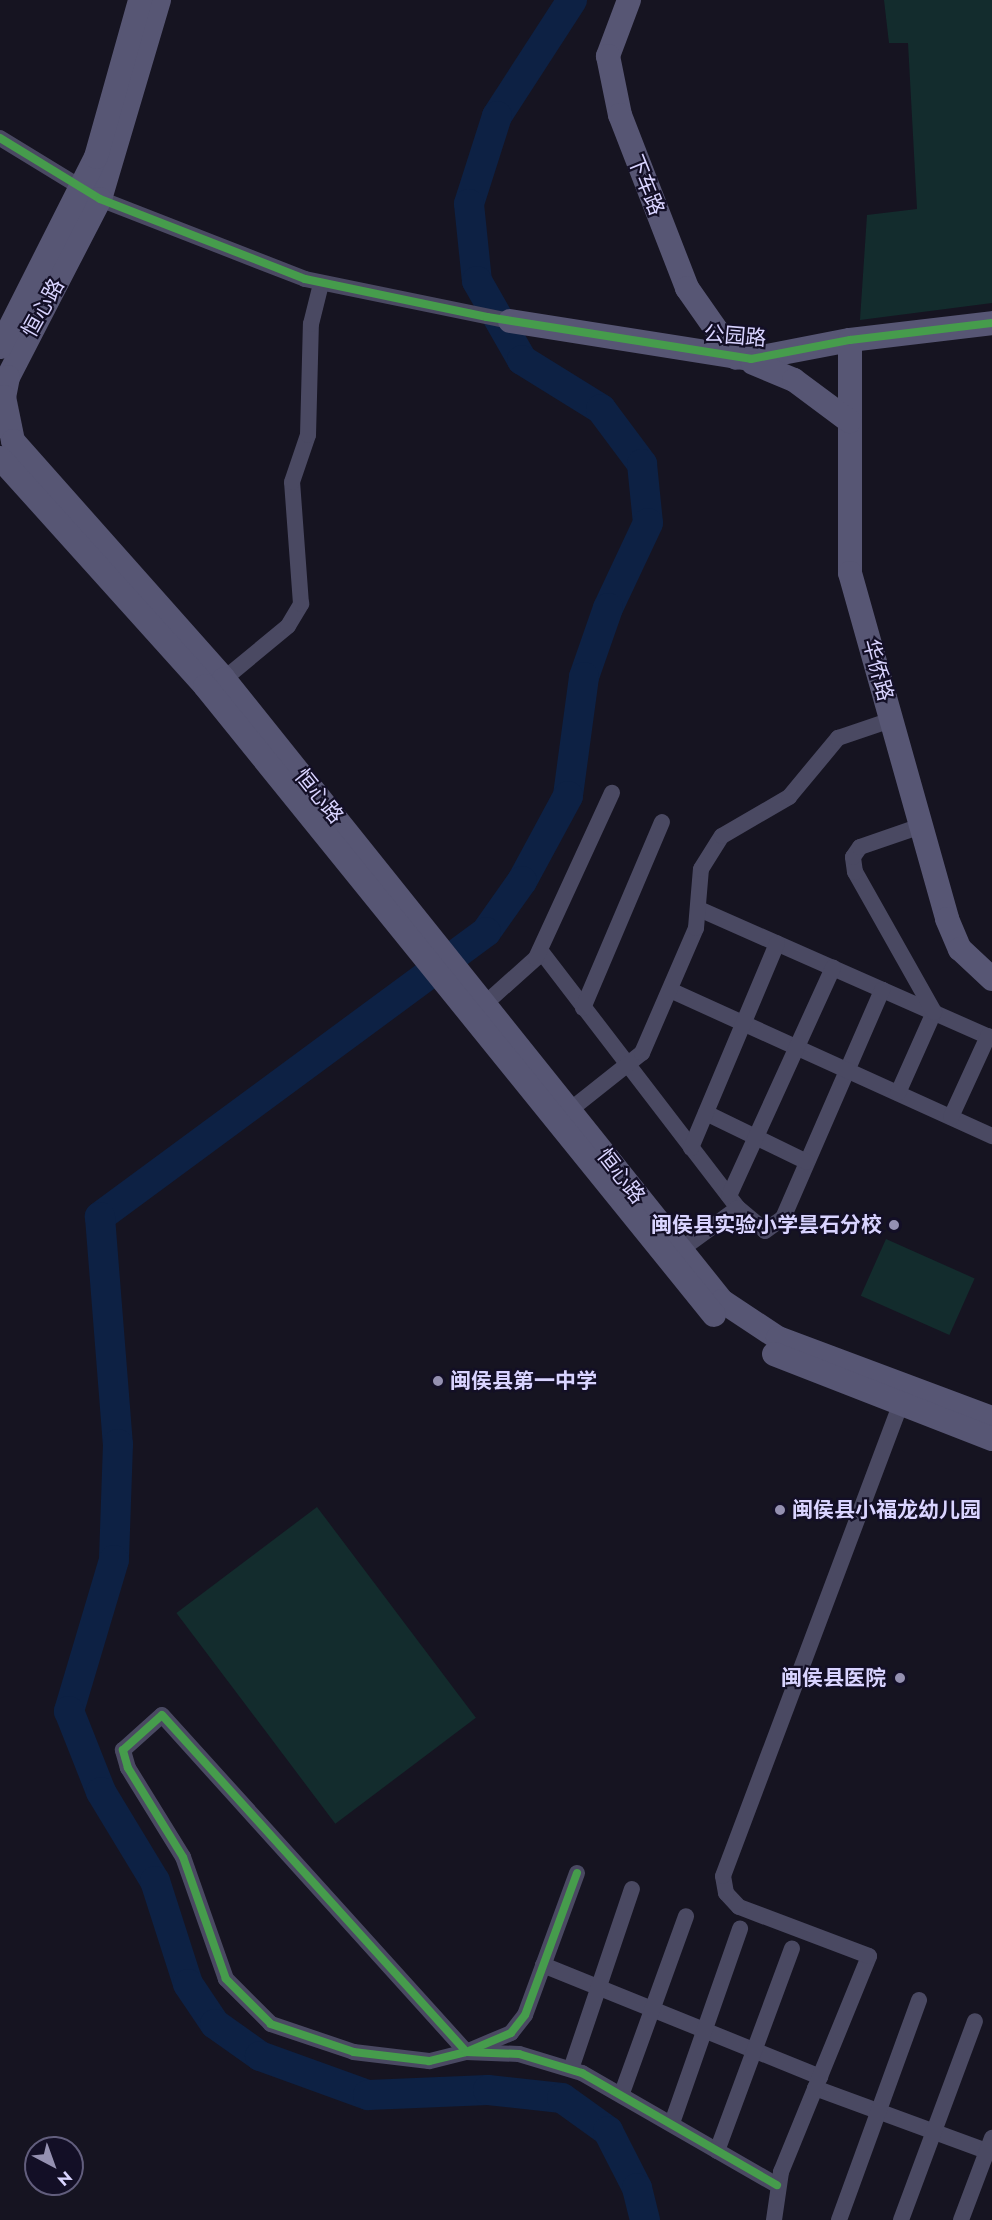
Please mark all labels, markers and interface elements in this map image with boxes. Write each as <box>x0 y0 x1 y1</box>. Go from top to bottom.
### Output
street label: 下车路 <box>623 151 669 219</box>
street label: 恒心路 <box>17 274 69 342</box>
street label: 公园路 <box>703 321 767 351</box>
street label: 华侨路 <box>858 636 898 704</box>
street label: 恒心路 <box>289 764 349 828</box>
street label: 恒心路 <box>592 1143 650 1209</box>
place label: 闽侯县实验小学昙石分校 <box>651 1212 882 1238</box>
marker: 闽侯县实验小学昙石分校 <box>887 1218 901 1232</box>
place label: 闽侯县第一中学 <box>450 1368 597 1394</box>
marker: 闽侯县第一中学 <box>431 1374 445 1388</box>
place label: 闽侯县小福龙幼儿园 <box>792 1497 981 1523</box>
marker: 闽侯县小福龙幼儿园 <box>773 1503 787 1517</box>
place label: 闽侯县医院 <box>781 1665 886 1691</box>
marker: 闽侯县医院 <box>891 1669 909 1687</box>
north arrow <box>24 2136 84 2196</box>
text: N <box>52 2166 77 2191</box>

